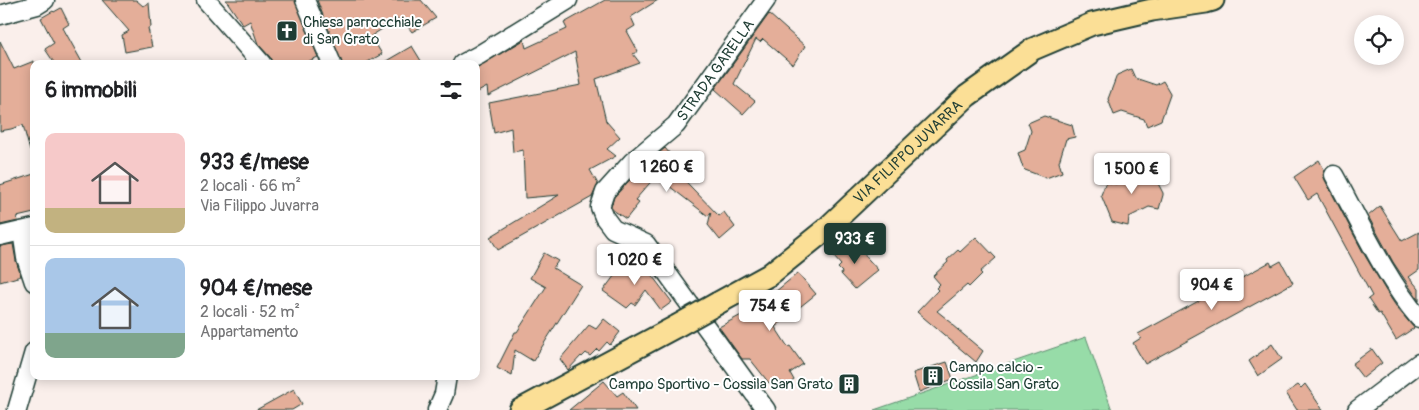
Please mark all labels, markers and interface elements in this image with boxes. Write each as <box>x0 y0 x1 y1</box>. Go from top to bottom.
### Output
place label: Chiesa parrocchiale di San Grato <box>303 13 423 49</box>
street label: STRADA GARELLA <box>672 15 759 125</box>
map controls <box>1354 15 1404 65</box>
button: locate <box>1354 15 1404 65</box>
church icon: Chiesa parrocchiale di San Grato <box>275 19 299 43</box>
icon: filters <box>437 76 465 104</box>
text: 6 immobili <box>45 77 136 104</box>
street label: VIA FILIPPO JUVARRA <box>849 96 967 208</box>
text: 933 €/mese <box>200 149 309 176</box>
pin: 1 260 € <box>621 150 713 193</box>
pin: 1 500 € <box>1086 152 1178 195</box>
icon: home <box>85 153 145 213</box>
text: 1 260 € <box>641 157 693 177</box>
text: 1 500 € <box>1105 159 1159 179</box>
text: 2 locali · 66 m² <box>200 176 301 196</box>
text: Via Filippo Juvarra <box>200 196 319 216</box>
pin: 933 € <box>820 222 890 265</box>
text: 933 € <box>835 229 875 249</box>
pin: 1 020 € <box>589 244 681 286</box>
text: 1 020 € <box>608 250 662 270</box>
pin: 904 € <box>1177 268 1247 311</box>
text: 904 €/mese <box>200 275 312 302</box>
text: 904 € <box>1191 275 1233 295</box>
icon: home <box>85 278 145 338</box>
pin: 754 € <box>735 290 805 332</box>
text: 754 € <box>750 296 790 316</box>
text: 2 locali · 52 m² <box>200 302 300 322</box>
text: Appartamento <box>200 322 298 342</box>
place label: Campo calcio - Cossila San Grato <box>949 358 1059 394</box>
building icon: Campo calcio - Cossila San Grato <box>921 364 945 388</box>
building icon: Campo Sportivo - Cossila San Grato <box>837 372 861 396</box>
place label: Campo Sportivo - Cossila San Grato <box>609 375 833 394</box>

